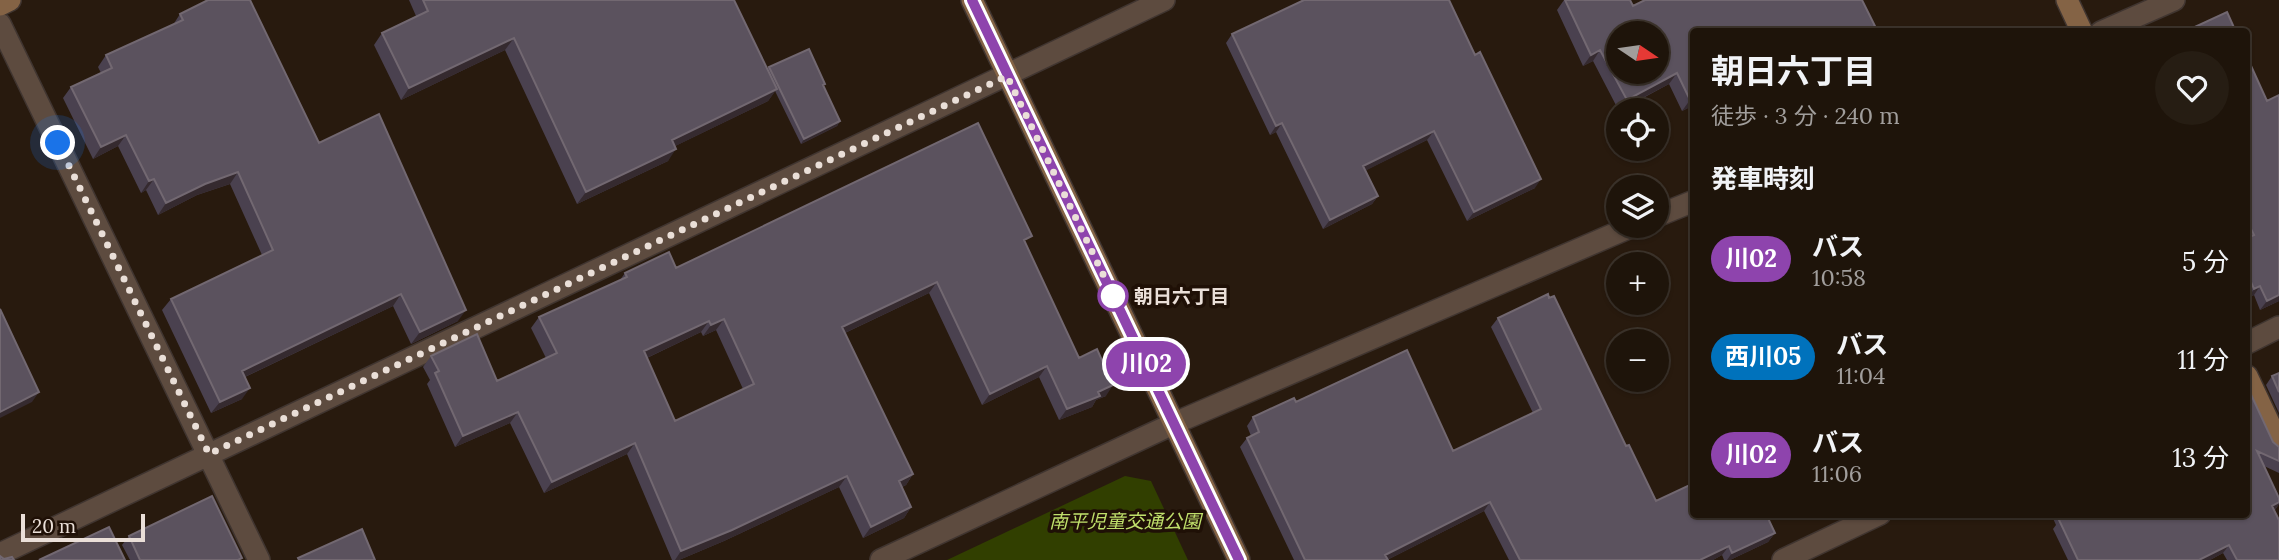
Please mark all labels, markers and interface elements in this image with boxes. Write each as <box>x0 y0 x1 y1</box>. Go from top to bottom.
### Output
north arrow <box>1606 21 1670 84</box>
map controls <box>1606 21 1669 392</box>
text: 朝日六丁目 <box>1711 50 1876 92</box>
button: heart <box>2155 51 2229 125</box>
button: locate <box>1606 98 1669 161</box>
text: 徒歩 · 3 分 · 240 m <box>1711 101 1900 130</box>
your location <box>40 125 75 160</box>
text: 発車時刻 <box>1711 162 1815 195</box>
button: layers <box>1606 175 1669 238</box>
text: バス <box>1812 230 1864 263</box>
text: 川02 <box>1725 243 1777 274</box>
text: 5 分 <box>2182 245 2229 278</box>
button: + <box>1606 252 1669 315</box>
text: 10:58 <box>1812 263 1866 292</box>
marker: 朝日六丁目 <box>1098 281 1128 311</box>
place label: 朝日六丁目 <box>1134 284 1229 308</box>
text: バス <box>1836 328 1888 361</box>
button: − <box>1606 329 1669 392</box>
line badge: 川02 <box>1106 341 1186 387</box>
text: 西川05 <box>1725 341 1801 372</box>
text: 11 分 <box>2177 343 2229 376</box>
text: 川02 <box>1120 348 1172 379</box>
text: 11:04 <box>1836 361 1885 390</box>
text: バス <box>1812 426 1864 459</box>
text: 川02 <box>1725 439 1777 470</box>
text: 13 分 <box>2172 441 2229 474</box>
text: 11:06 <box>1812 459 1862 488</box>
park label: 南平児童交通公園 <box>1049 509 1204 533</box>
scale bar <box>21 511 145 543</box>
text: 20 m <box>32 514 76 538</box>

